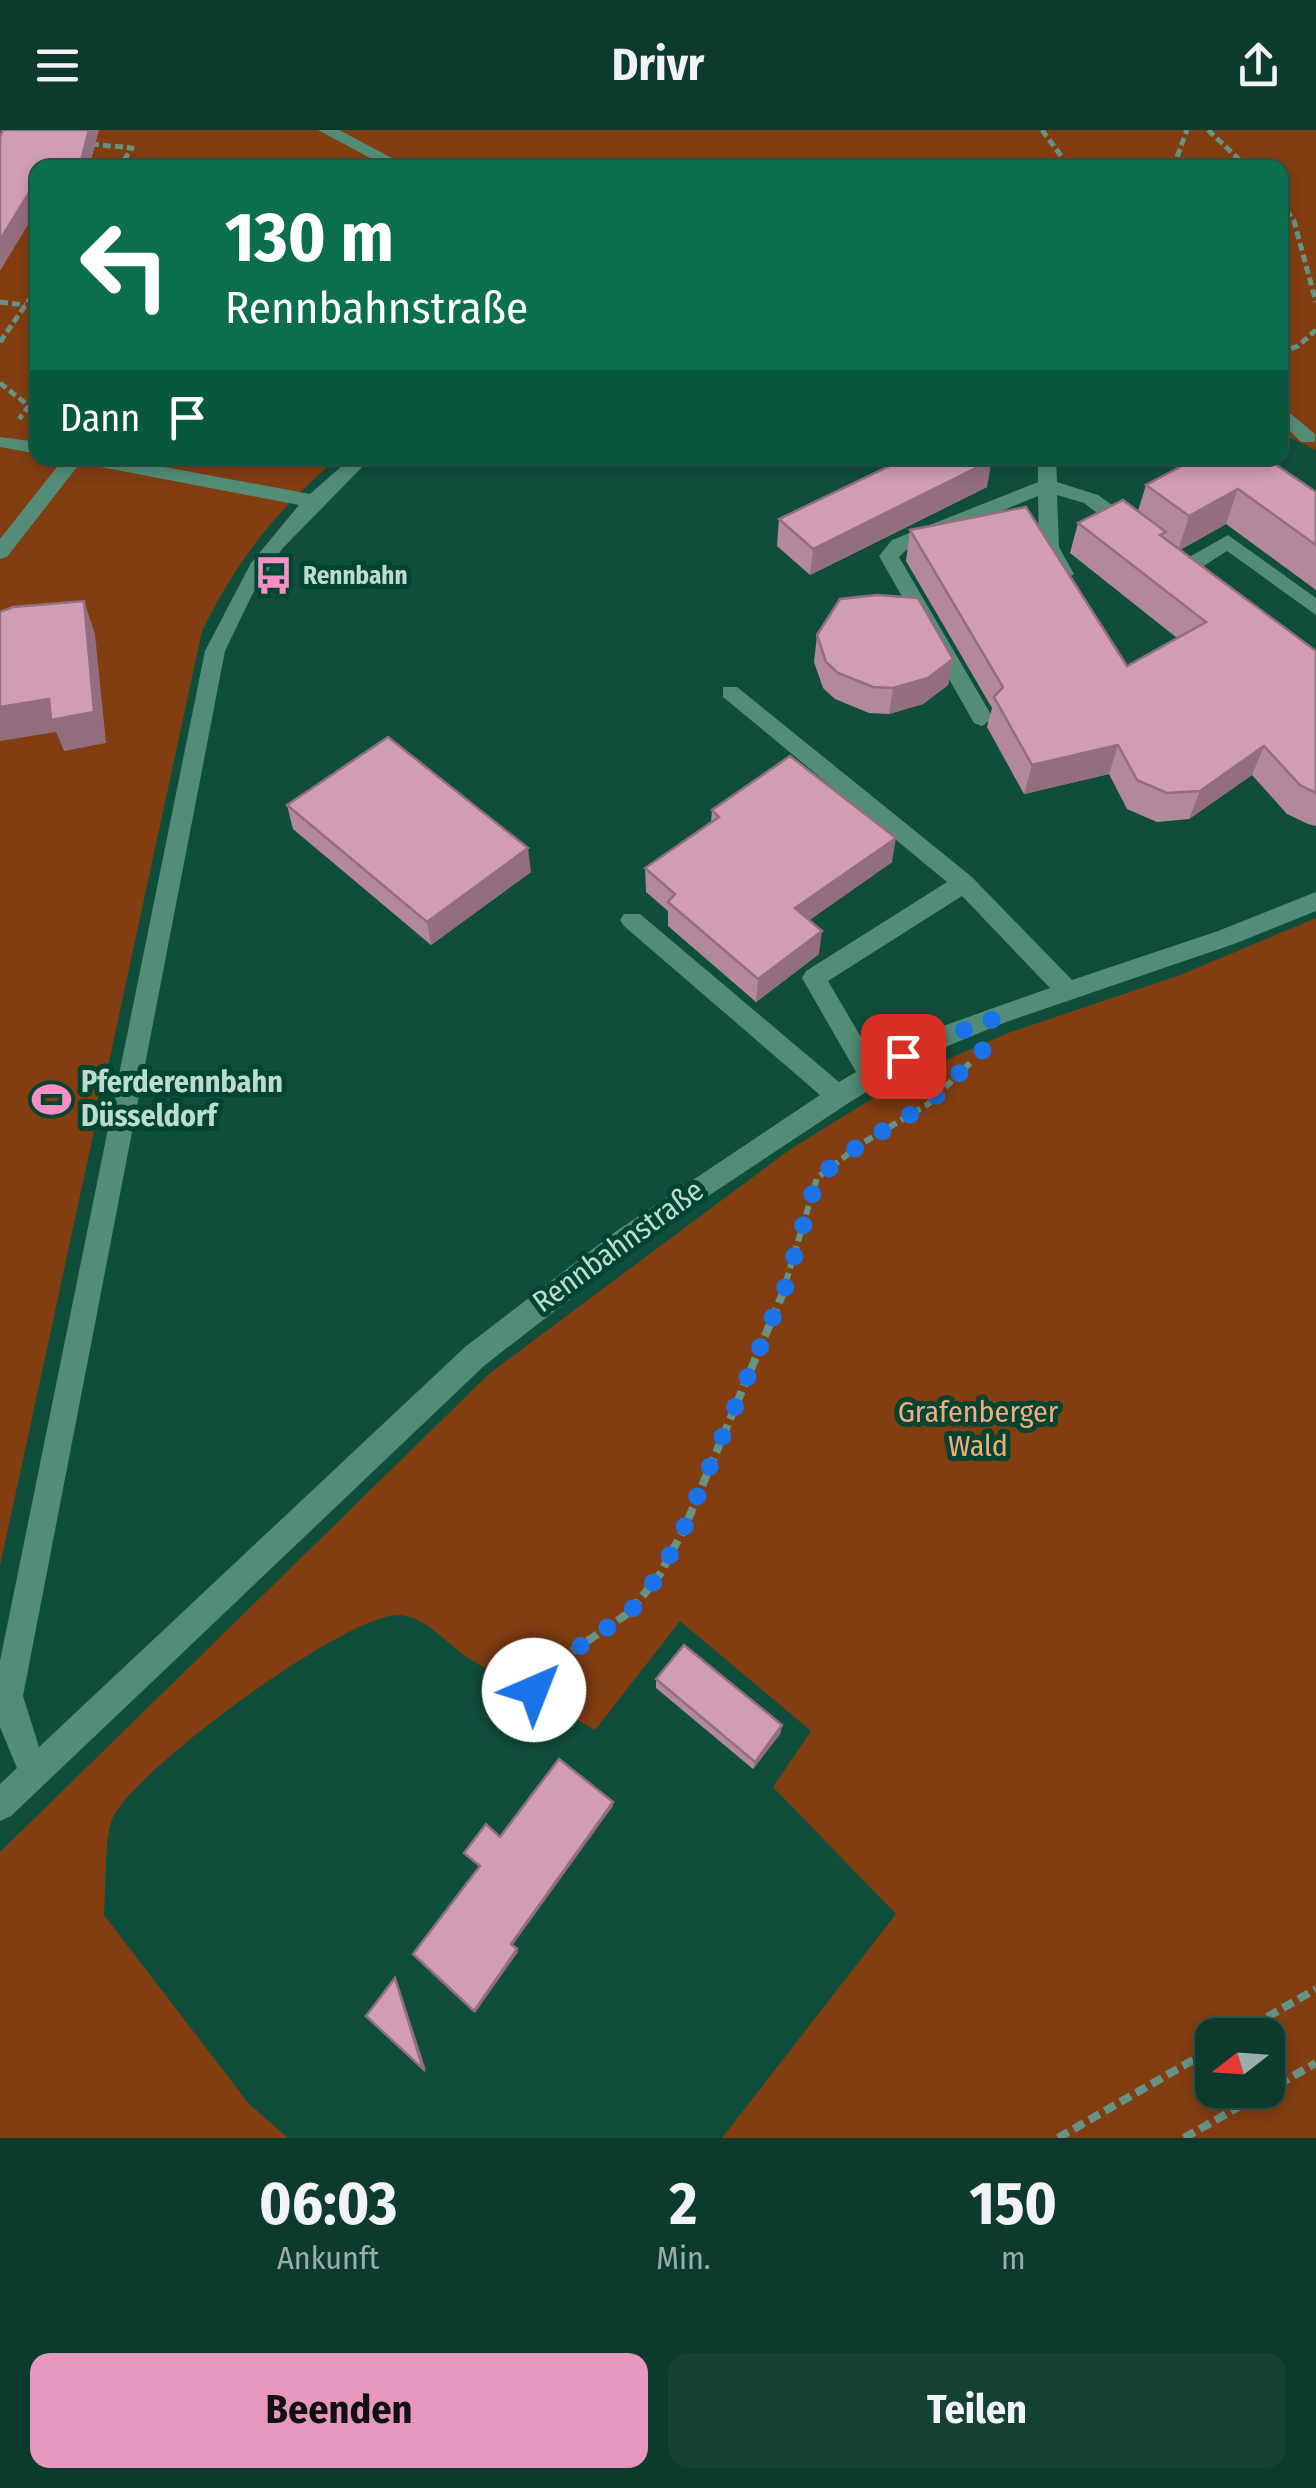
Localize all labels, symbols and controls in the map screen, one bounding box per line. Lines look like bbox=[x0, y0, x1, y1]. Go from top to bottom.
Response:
icon: menu bbox=[30, 38, 85, 93]
text: Drivr bbox=[612, 38, 704, 92]
icon: share bbox=[1231, 38, 1286, 93]
text: 130 m bbox=[225, 196, 394, 280]
icon: left bbox=[60, 200, 190, 330]
text: Rennbahnstraße bbox=[225, 281, 528, 335]
icon: arrive bbox=[160, 390, 215, 445]
text: Dann bbox=[60, 395, 140, 441]
bus stop icon: Rennbahn bbox=[252, 554, 294, 596]
place label: Rennbahn bbox=[303, 561, 408, 591]
pin bbox=[861, 1014, 946, 1099]
icon: arrive bbox=[876, 1029, 931, 1084]
place label: Pferderennbahn Düsseldorf bbox=[81, 1064, 283, 1134]
sports icon: Pferderennbahn Düsseldorf bbox=[30, 1078, 72, 1120]
street label: Rennbahnstraße bbox=[526, 1172, 710, 1320]
park label: Grafenberger Wald bbox=[898, 1394, 1059, 1464]
position arrow bbox=[482, 1638, 586, 1742]
north arrow bbox=[1195, 2018, 1285, 2108]
map controls bbox=[1195, 2018, 1285, 2108]
text: 06:03 bbox=[259, 2168, 397, 2240]
text: 2 bbox=[670, 2168, 697, 2240]
text: 150 bbox=[970, 2168, 1057, 2240]
text: Ankunft bbox=[277, 2239, 379, 2277]
text: Min. bbox=[656, 2239, 711, 2277]
text: m bbox=[1001, 2239, 1026, 2277]
button: Beenden bbox=[30, 2353, 648, 2468]
button: Teilen bbox=[668, 2353, 1286, 2468]

